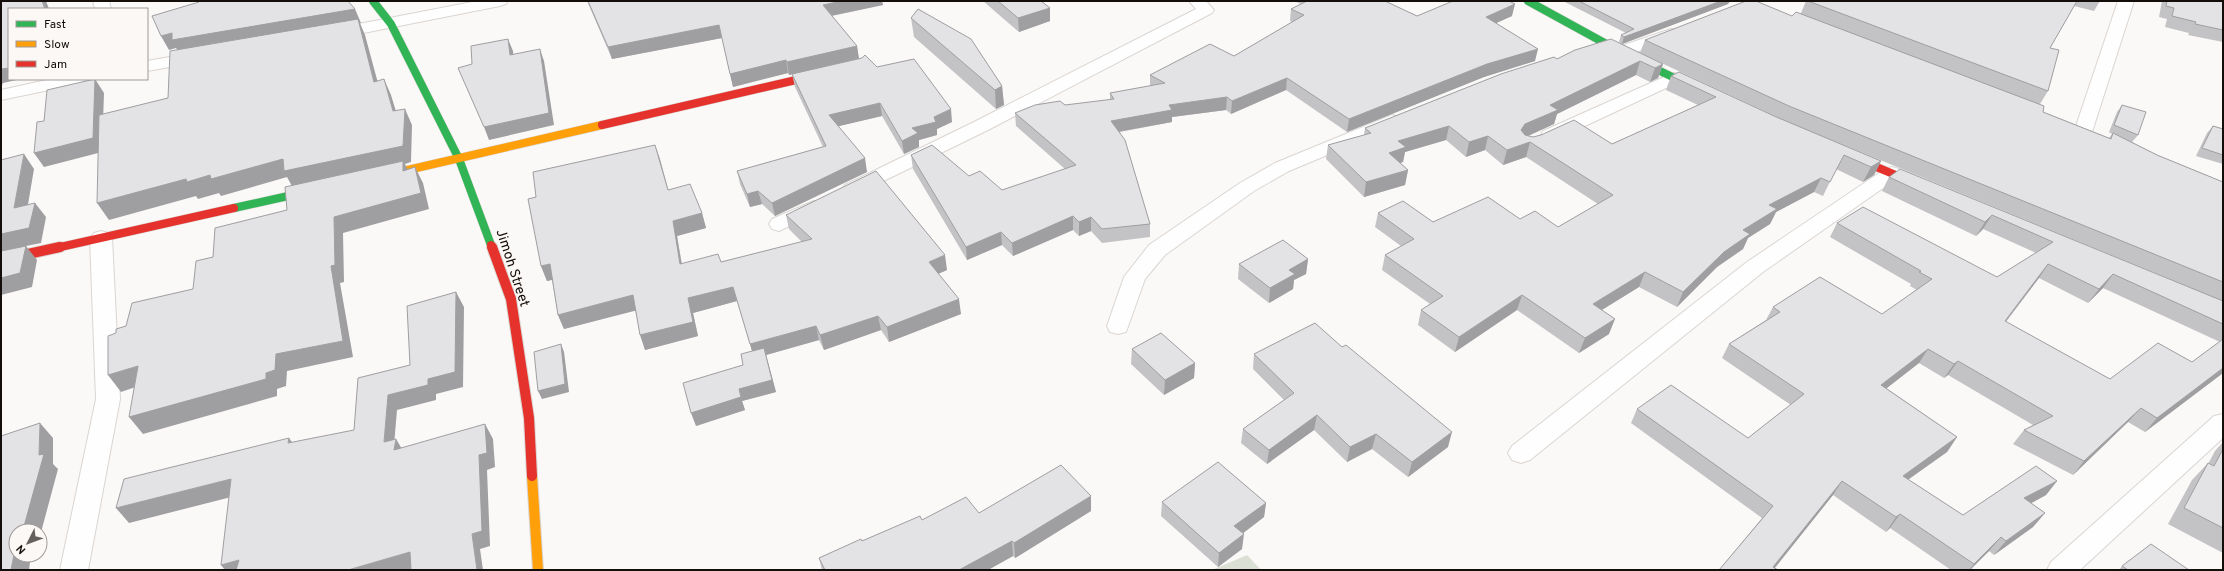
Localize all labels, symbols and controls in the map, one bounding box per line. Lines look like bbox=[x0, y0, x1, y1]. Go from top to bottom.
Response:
legend bbox=[8, 8, 148, 80]
text: Fast bbox=[44, 17, 66, 33]
text: Slow bbox=[44, 37, 70, 53]
text: Jam bbox=[44, 57, 67, 73]
street label: Jimoh Street bbox=[491, 227, 533, 309]
north arrow bbox=[8, 523, 48, 563]
text: N bbox=[13, 541, 29, 557]

